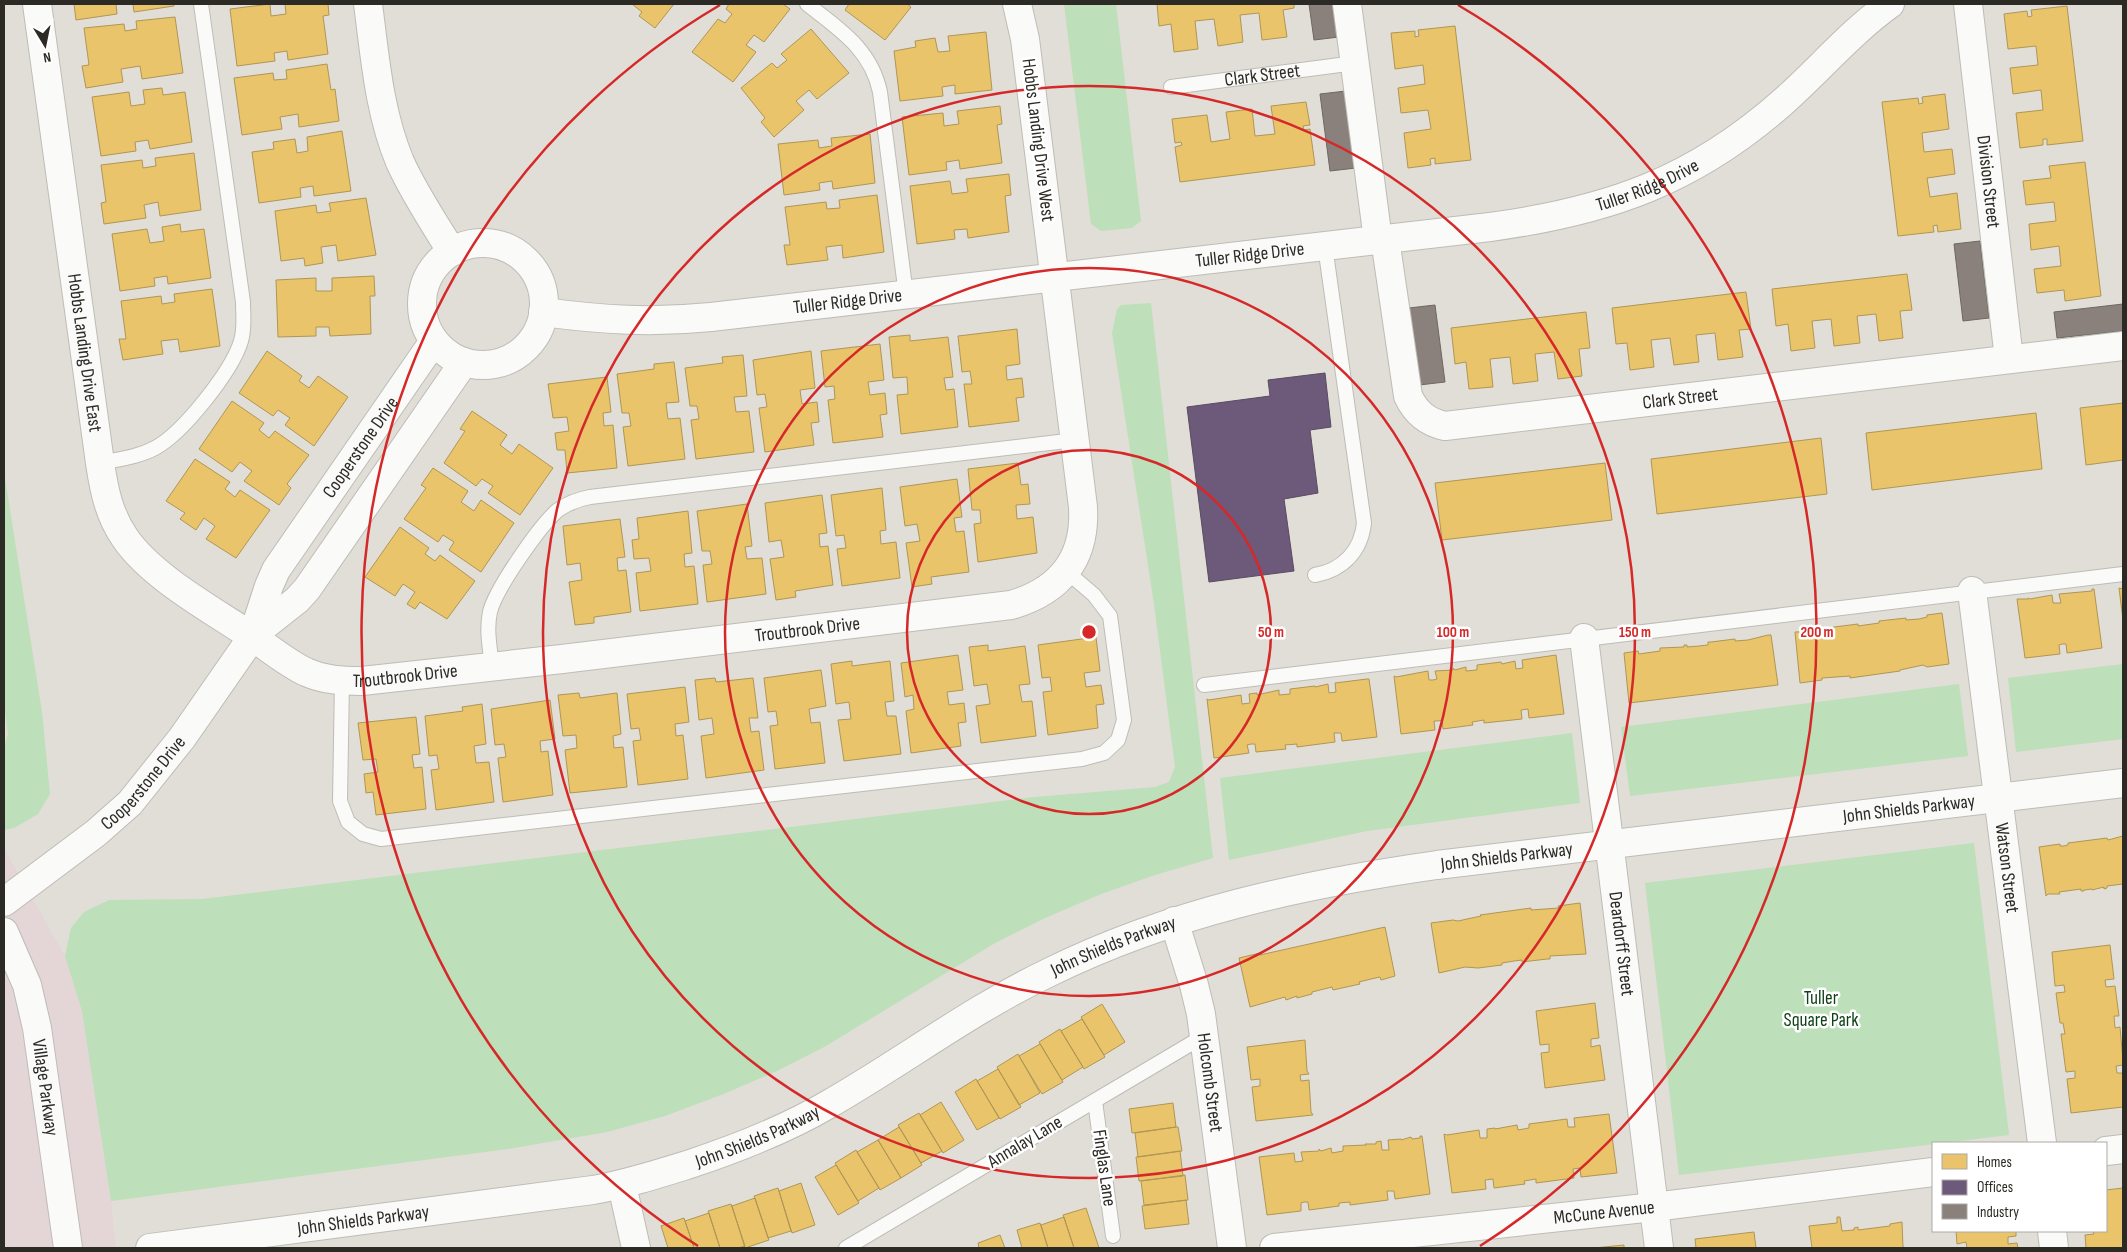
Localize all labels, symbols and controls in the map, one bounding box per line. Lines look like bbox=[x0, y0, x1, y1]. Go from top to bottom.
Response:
north arrow bbox=[20, 20, 70, 70]
text: N bbox=[42, 48, 52, 66]
street label: Hobbs Landing Drive West bbox=[1017, 57, 1059, 223]
street label: Clark Street bbox=[1223, 59, 1302, 91]
street label: Division Street bbox=[1972, 134, 2005, 230]
street label: Tuller Ridge Drive bbox=[1593, 154, 1703, 217]
street label: Tuller Ridge Drive bbox=[1194, 237, 1305, 272]
street label: Hobbs Landing Drive East bbox=[63, 272, 107, 434]
street label: Tuller Ridge Drive bbox=[792, 284, 903, 319]
street label: Clark Street bbox=[1641, 382, 1719, 414]
street label: Cooperstone Drive bbox=[318, 392, 404, 502]
street label: Troutbrook Drive bbox=[754, 612, 861, 647]
centre of rings bbox=[1080, 623, 1098, 641]
text: 50 m bbox=[1258, 623, 1284, 642]
text: 100 m bbox=[1437, 623, 1469, 642]
text: 150 m bbox=[1619, 623, 1651, 642]
text: 200 m bbox=[1800, 623, 1834, 642]
street label: Troutbrook Drive bbox=[352, 659, 459, 693]
street label: Cooperstone Drive bbox=[96, 731, 191, 835]
street label: John Shields Parkway bbox=[1841, 789, 1977, 828]
street label: Watson Street bbox=[1990, 821, 2024, 915]
street label: John Shields Parkway bbox=[1439, 837, 1575, 876]
street label: Deardorff Street bbox=[1604, 890, 1639, 997]
street label: John Shields Parkway bbox=[1046, 911, 1179, 982]
park label: Tuller Square Park bbox=[1784, 987, 1859, 1032]
street label: Holcomb Street bbox=[1192, 1032, 1228, 1134]
street label: Village Parkway bbox=[27, 1038, 64, 1138]
street label: John Shields Parkway bbox=[691, 1100, 824, 1173]
street label: Annalay Lane bbox=[983, 1111, 1067, 1174]
street label: Finglas Lane bbox=[1087, 1128, 1121, 1208]
legend bbox=[1932, 1142, 2107, 1232]
text: Homes bbox=[1977, 1153, 2012, 1172]
text: Offices bbox=[1977, 1178, 2013, 1197]
street label: McCune Avenue bbox=[1552, 1196, 1656, 1229]
street label: John Shields Parkway bbox=[295, 1200, 431, 1240]
text: Industry bbox=[1977, 1203, 2019, 1222]

